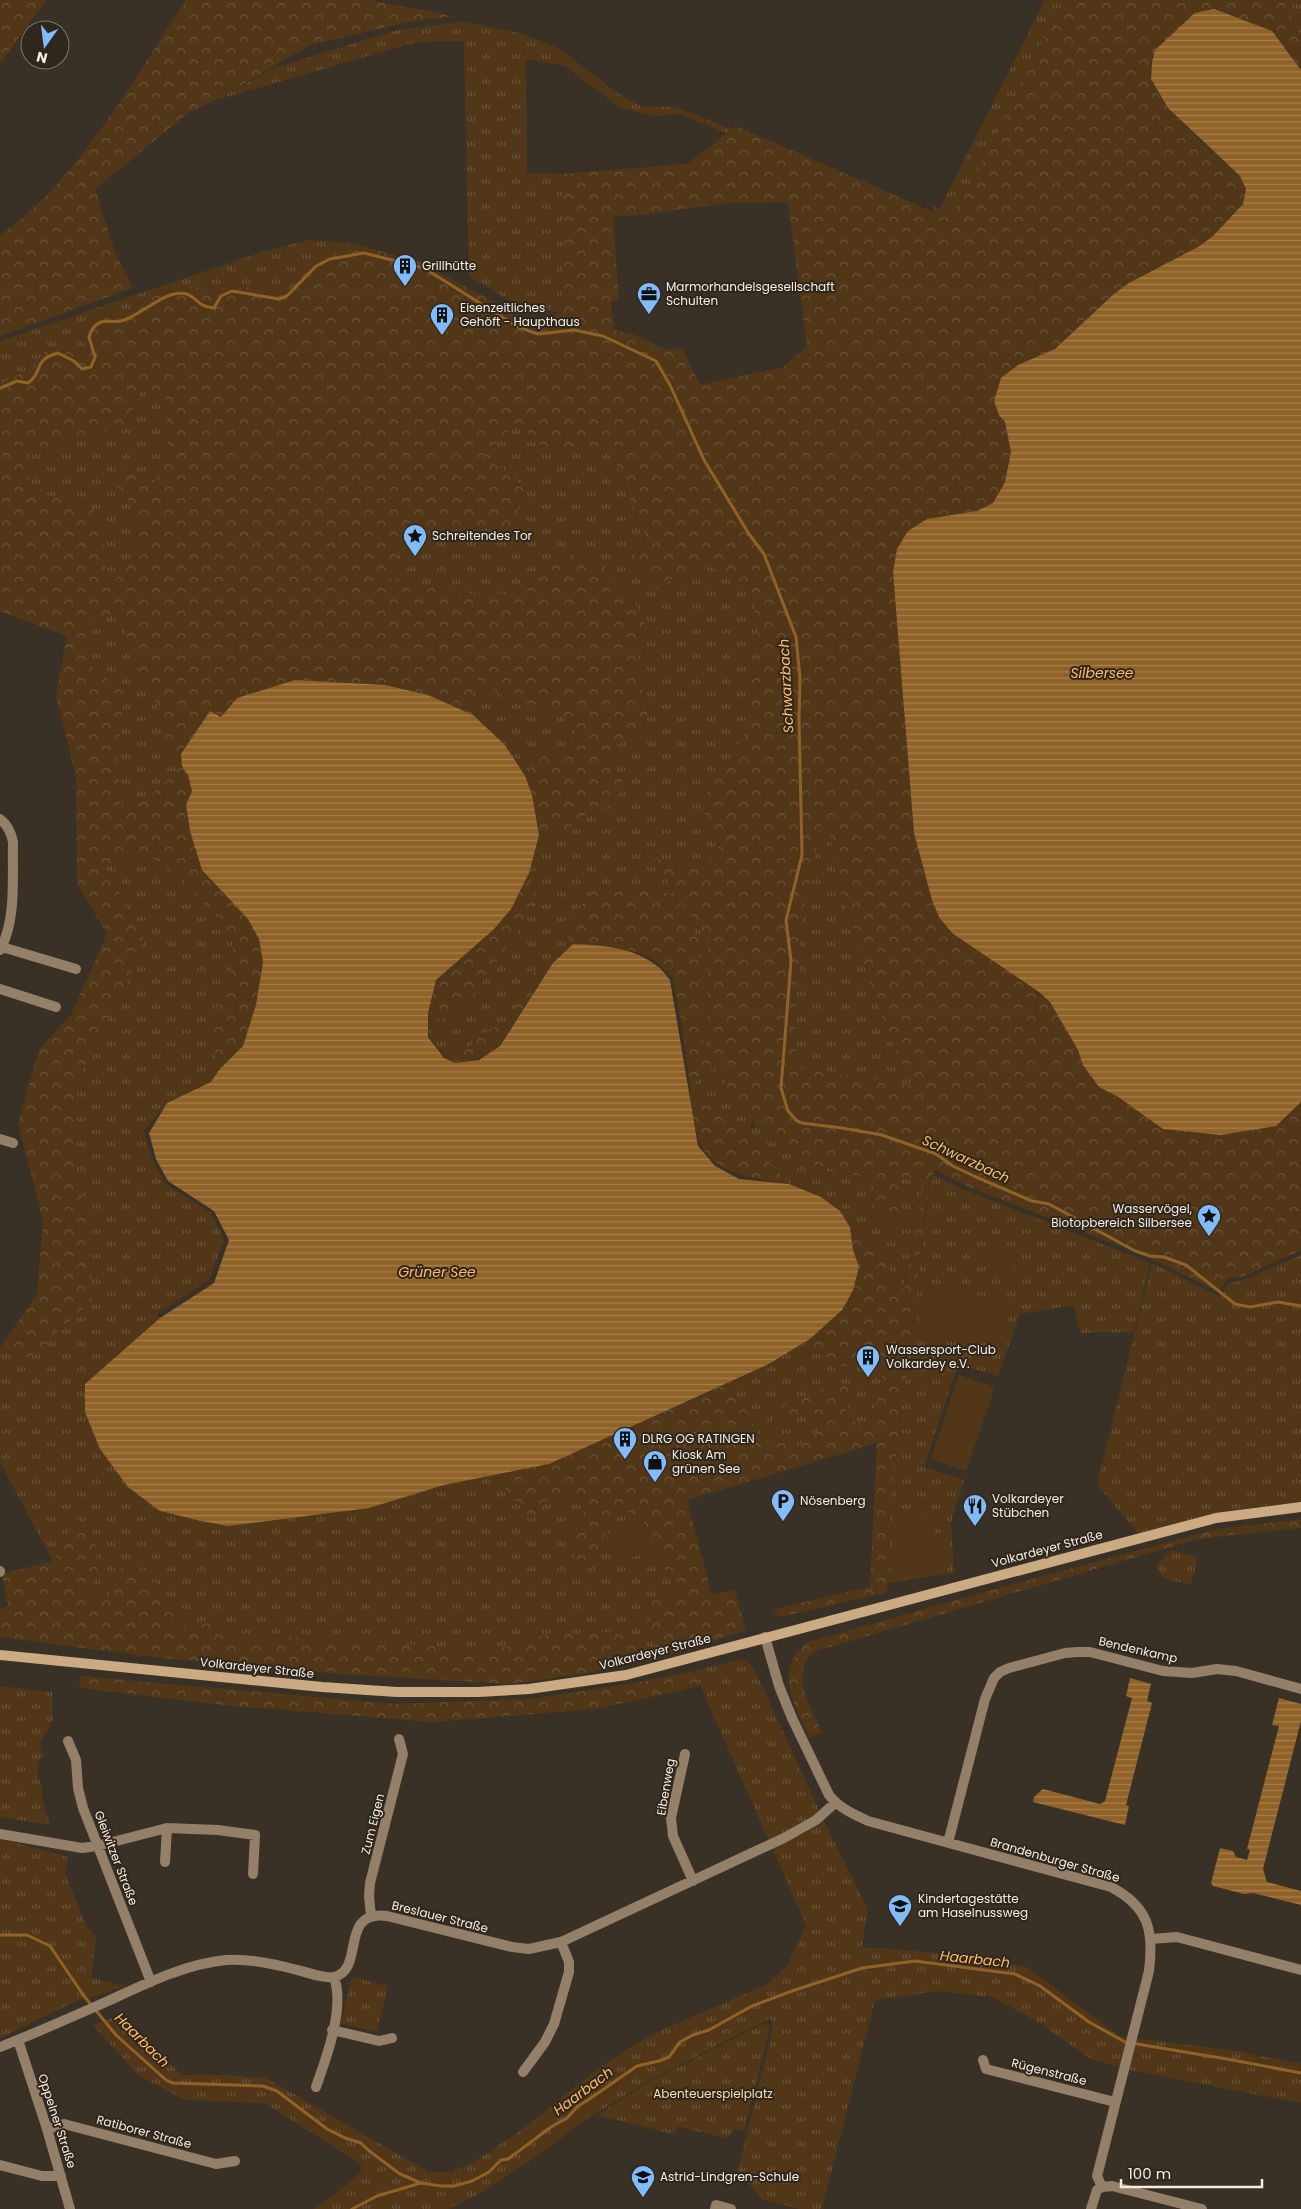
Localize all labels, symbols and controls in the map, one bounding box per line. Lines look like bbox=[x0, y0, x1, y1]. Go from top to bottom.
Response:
north arrow bbox=[20, 20, 70, 70]
text: N bbox=[34, 47, 49, 69]
building icon: Grillhütte bbox=[392, 253, 418, 287]
place label: Grillhütte bbox=[422, 257, 476, 274]
place label: Marmorhandelsgesellschaft Schulten bbox=[666, 278, 835, 309]
office icon: Marmorhandelsgesellschaft Schulten bbox=[636, 281, 662, 315]
place label: Eisenzeitliches Gehöft - Haupthaus bbox=[460, 299, 580, 330]
building icon: Eisenzeitliches Gehöft - Haupthaus bbox=[429, 302, 455, 336]
place icon: Schreitendes Tor bbox=[402, 523, 428, 557]
place label: Schreitendes Tor bbox=[432, 527, 533, 544]
water label: Schwarzbach bbox=[774, 638, 798, 734]
water label: Silbersee bbox=[1070, 663, 1134, 683]
water label: Schwarzbach bbox=[919, 1130, 1013, 1188]
place label: Wasservögel, Biotopbereich Silbersee bbox=[1051, 1200, 1193, 1231]
place icon: Wasservögel, Biotopbereich Silbersee bbox=[1196, 1203, 1222, 1237]
water label: Grüner See bbox=[398, 1262, 476, 1282]
place label: Wassersport-Club Volkardey e.V. bbox=[886, 1341, 996, 1372]
building icon: Wassersport-Club Volkardey e.V. bbox=[855, 1344, 881, 1378]
building icon: DLRG OG RATINGEN bbox=[612, 1426, 638, 1460]
place label: DLRG OG RATINGEN bbox=[642, 1430, 755, 1447]
place label: Kiosk Am grünen See bbox=[672, 1446, 740, 1477]
shop icon: Kiosk Am grünen See bbox=[642, 1449, 668, 1483]
parking icon: Nösenberg bbox=[770, 1488, 796, 1522]
place label: Volkardeyer Stübchen bbox=[992, 1490, 1064, 1521]
place label: Nösenberg bbox=[800, 1492, 866, 1509]
restaurant icon: Volkardeyer Stübchen bbox=[962, 1493, 988, 1527]
street label: Volkardeyer Straße bbox=[989, 1525, 1104, 1572]
street label: Volkardeyer Straße bbox=[597, 1629, 713, 1674]
street label: Bendenkamp bbox=[1097, 1632, 1179, 1667]
street label: Volkardeyer Straße bbox=[199, 1653, 315, 1682]
street label: Eibenweg bbox=[652, 1757, 679, 1817]
street label: Zum Eigen bbox=[357, 1792, 388, 1856]
street label: Gleiwitzer Straße bbox=[91, 1808, 142, 1908]
street label: Brandenburger Straße bbox=[988, 1833, 1122, 1886]
place label: Kindertagestätte am Haselnussweg bbox=[918, 1890, 1028, 1921]
school or university icon: Kindertagestätte am Haselnussweg bbox=[887, 1893, 913, 1927]
street label: Breslauer Straße bbox=[390, 1896, 490, 1937]
water label: Haarbach bbox=[939, 1945, 1011, 1973]
water label: Haarbach bbox=[110, 2008, 174, 2072]
street label: Rügenstraße bbox=[1010, 2054, 1089, 2089]
water label: Haarbach bbox=[549, 2062, 617, 2120]
street label: Oppelner Straße bbox=[34, 2071, 81, 2170]
park label: Abenteuerspielplatz bbox=[653, 2085, 773, 2102]
street label: Ratiborer Straße bbox=[95, 2111, 194, 2152]
scale bar bbox=[1121, 2156, 1262, 2188]
text: 100 m bbox=[1128, 2163, 1171, 2184]
school or university icon: Astrid-Lindgren-Schule bbox=[630, 2164, 656, 2198]
place label: Astrid-Lindgren-Schule bbox=[660, 2168, 799, 2185]

